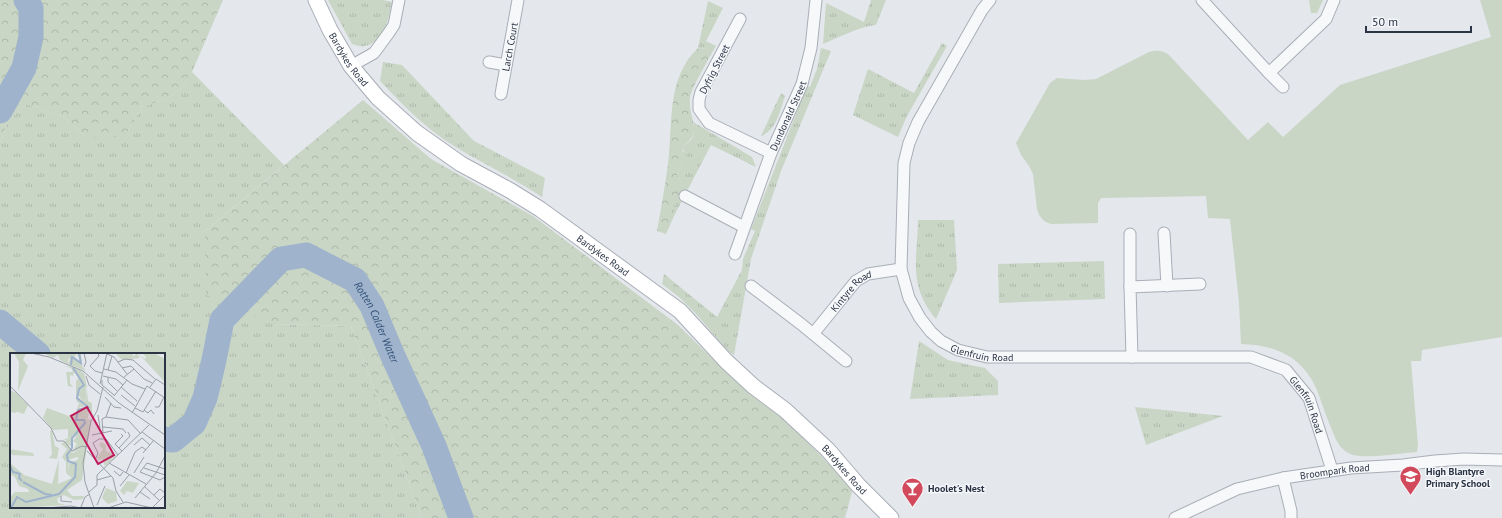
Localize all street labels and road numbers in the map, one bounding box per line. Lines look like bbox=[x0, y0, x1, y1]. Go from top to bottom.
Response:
street label: Larch Court bbox=[499, 21, 521, 72]
street label: Bardykes Road bbox=[326, 30, 371, 89]
street label: Dyfrig Street bbox=[696, 42, 733, 96]
street label: Dundonald Street bbox=[767, 79, 810, 153]
street label: Bardykes Road bbox=[574, 232, 632, 279]
street label: Kintyre Road bbox=[828, 268, 872, 315]
street label: Glenfruin Road bbox=[948, 341, 1013, 364]
street label: Glenfruin Road bbox=[1286, 373, 1326, 435]
street label: Bardykes Road bbox=[819, 442, 870, 497]
street label: Broompark Road bbox=[1299, 461, 1370, 482]

